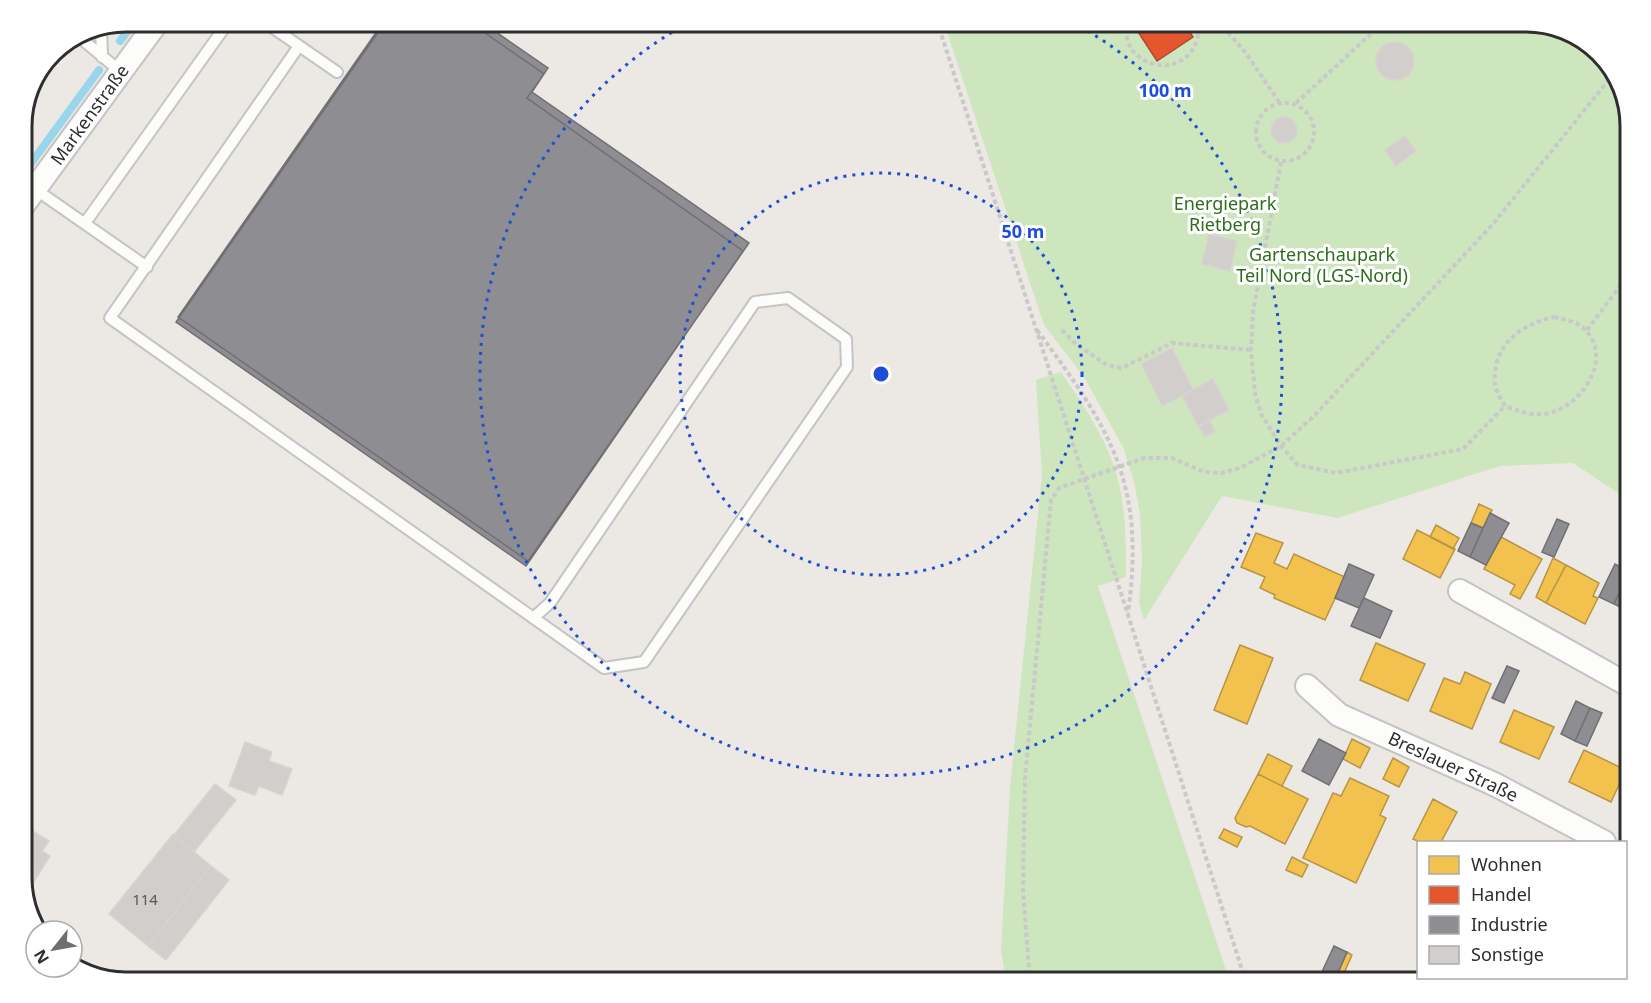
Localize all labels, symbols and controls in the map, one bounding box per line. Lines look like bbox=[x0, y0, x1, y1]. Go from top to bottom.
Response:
street label: Markenstraße bbox=[45, 59, 134, 169]
text: 100 m bbox=[1138, 78, 1192, 102]
park label: Energiepark Rietberg bbox=[1174, 191, 1277, 236]
text: 50 m bbox=[1002, 219, 1044, 243]
park label: Gartenschaupark Teil Nord (LGS-Nord) bbox=[1236, 242, 1408, 287]
centre of rings bbox=[871, 364, 891, 384]
street label: Breslauer Straße bbox=[1385, 725, 1522, 807]
legend bbox=[1417, 841, 1627, 979]
text: Wohnen bbox=[1471, 852, 1542, 876]
text: Handel bbox=[1471, 882, 1531, 906]
house number: 114 bbox=[132, 889, 158, 909]
text: Industrie bbox=[1471, 912, 1548, 936]
north arrow bbox=[24, 919, 84, 979]
text: Sonstige bbox=[1471, 942, 1544, 966]
text: N bbox=[28, 945, 54, 968]

